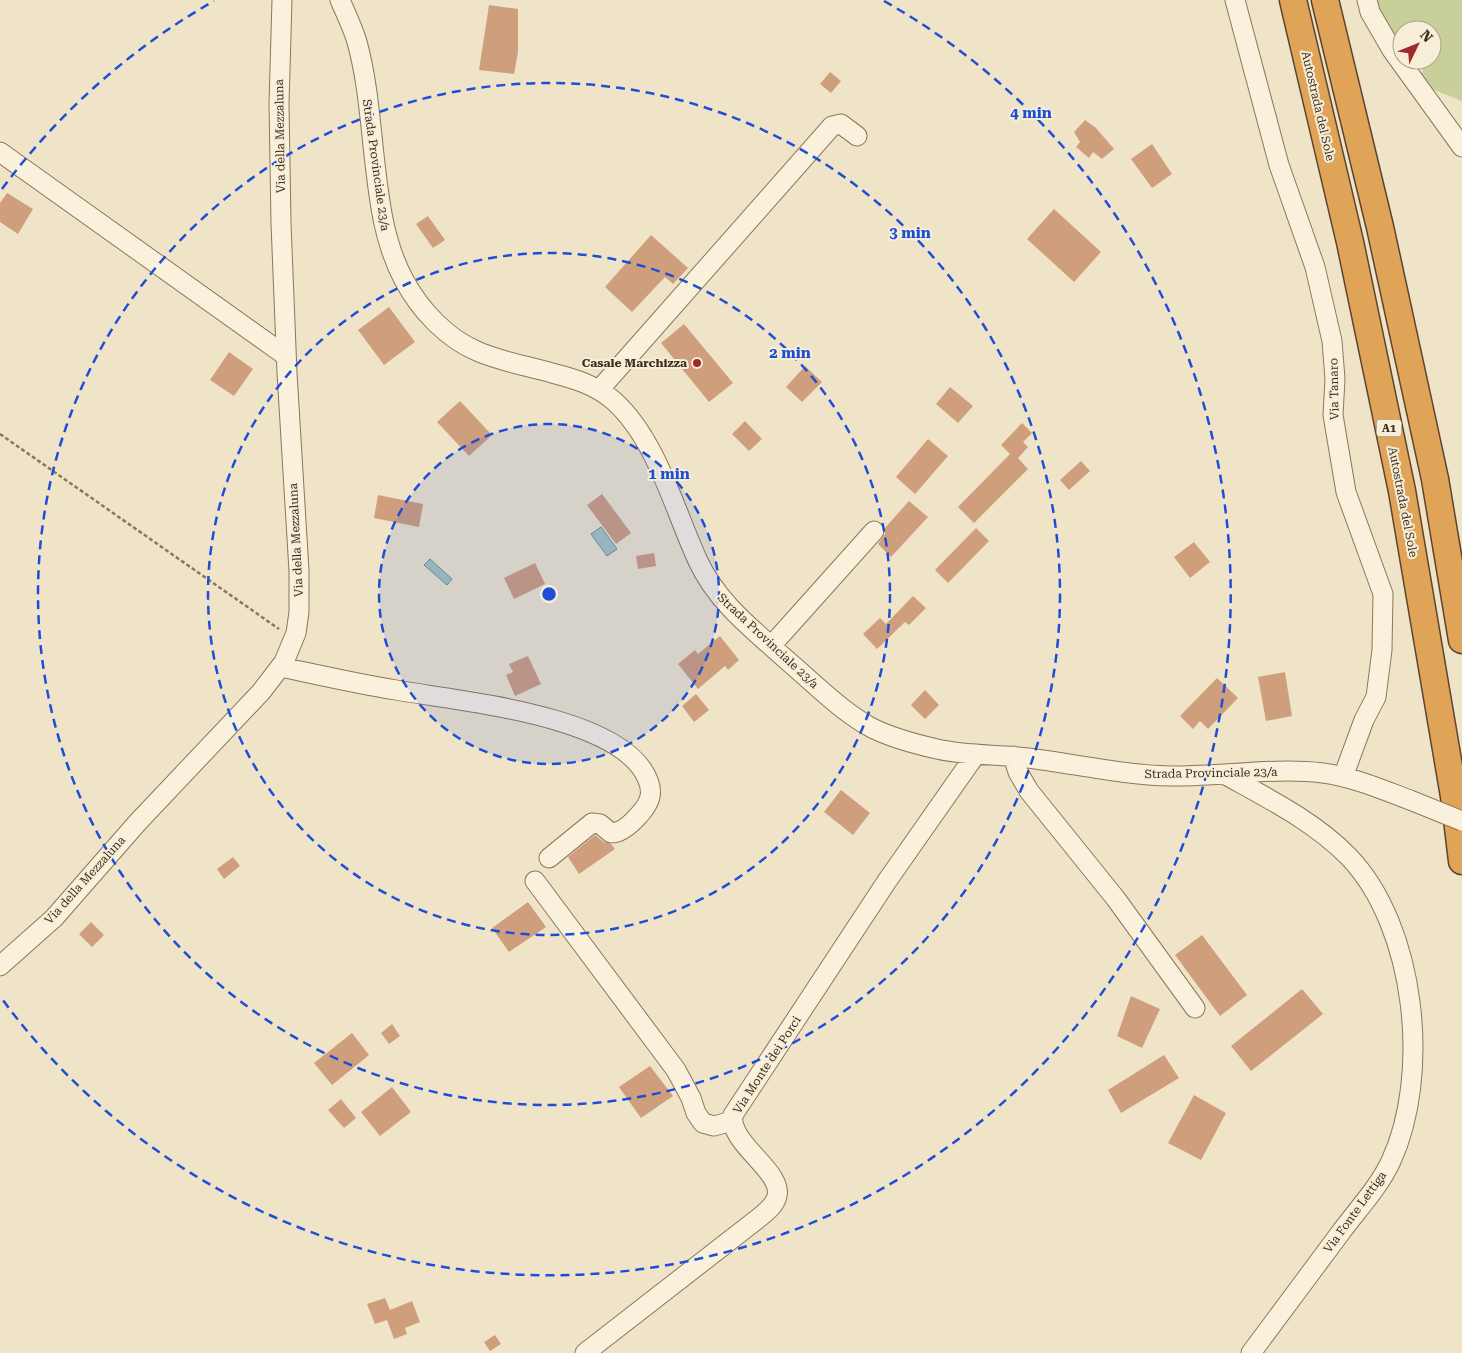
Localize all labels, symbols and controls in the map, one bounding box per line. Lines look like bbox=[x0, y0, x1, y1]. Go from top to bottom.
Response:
north arrow bbox=[1392, 20, 1442, 70]
text: N bbox=[1417, 27, 1436, 46]
street label: Autostrada del Sole bbox=[1299, 50, 1338, 163]
street label: Via della Mezzaluna bbox=[272, 78, 288, 193]
street label: Strada Provinciale 23/a bbox=[360, 98, 392, 232]
text: 4 min bbox=[1010, 104, 1052, 122]
text: 3 min bbox=[889, 224, 931, 242]
text: 2 min bbox=[769, 344, 811, 362]
place label: Casale Marchizza bbox=[582, 356, 687, 370]
marker: Casale Marchizza bbox=[691, 357, 703, 369]
street label: Via Tanaro bbox=[1326, 358, 1342, 420]
road number: A1 bbox=[1376, 419, 1402, 436]
street label: Autostrada del Sole bbox=[1385, 446, 1421, 559]
text: 1 min bbox=[648, 465, 690, 483]
street label: Via della Mezzaluna bbox=[286, 482, 306, 597]
centre of rings bbox=[540, 585, 558, 603]
street label: Strada Provinciale 23/a bbox=[715, 591, 822, 692]
street label: Strada Provinciale 23/a bbox=[1144, 765, 1278, 781]
street label: Via della Mezzaluna bbox=[42, 833, 129, 927]
street label: Via Monte dei Porci bbox=[730, 1013, 804, 1116]
street label: Via Fonte Lettiga bbox=[1321, 1168, 1390, 1256]

